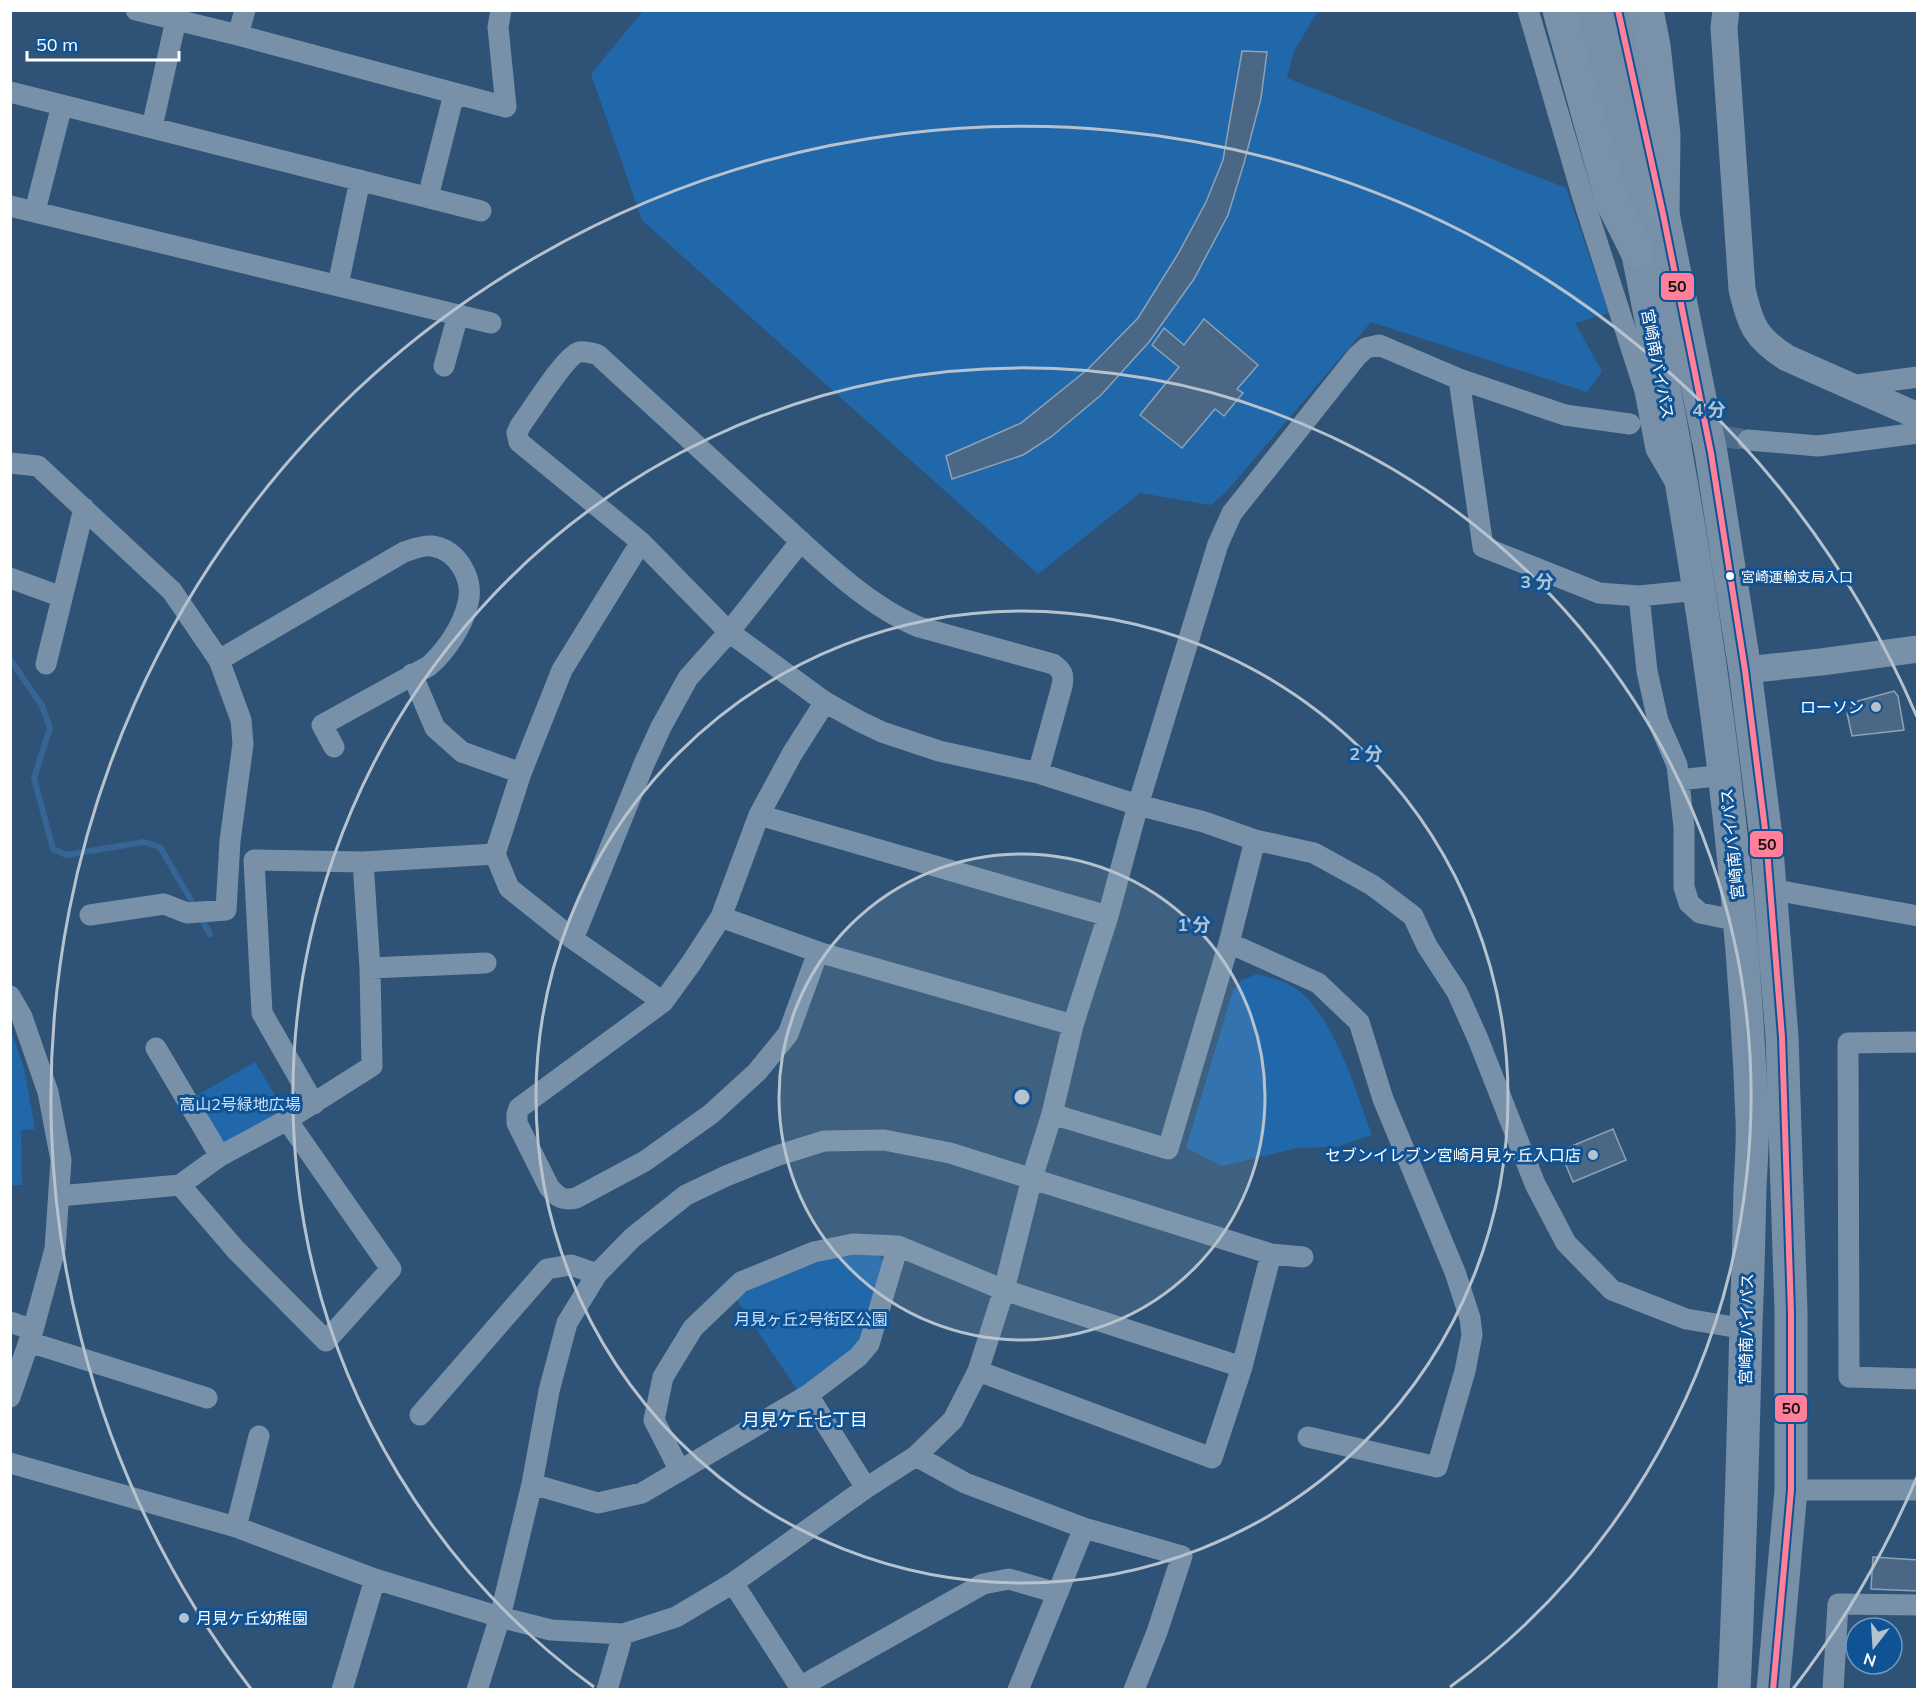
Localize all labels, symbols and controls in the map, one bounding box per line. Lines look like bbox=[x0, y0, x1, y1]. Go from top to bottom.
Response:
scale bar bbox=[27, 24, 178, 62]
text: 50 m bbox=[36, 33, 78, 56]
line badge: 50 bbox=[1660, 272, 1695, 301]
text: 50 bbox=[1667, 276, 1687, 296]
street label: 宮崎南バイパス bbox=[1638, 307, 1678, 421]
text: 4 分 bbox=[1692, 398, 1726, 421]
place label: 宮崎運輸支局入口 bbox=[1741, 568, 1853, 586]
text: 3 分 bbox=[1520, 570, 1554, 593]
marker: 宮崎運輸支局入口 bbox=[1724, 570, 1736, 582]
place label: ローソン bbox=[1800, 697, 1864, 717]
marker: ローソン bbox=[1869, 700, 1883, 714]
text: 2 分 bbox=[1349, 742, 1383, 765]
street label: 宮崎南バイパス bbox=[1716, 787, 1748, 901]
line badge: 50 bbox=[1749, 830, 1784, 858]
text: 50 bbox=[1757, 834, 1777, 854]
text: 1 分 bbox=[1177, 913, 1211, 936]
centre of rings bbox=[1012, 1087, 1032, 1107]
park label: 高山2号緑地広場 bbox=[179, 1094, 301, 1114]
place label: セブンイレブン宮崎月見ヶ丘入口店 bbox=[1325, 1145, 1581, 1165]
marker: セブンイレブン宮崎月見ヶ丘入口店 bbox=[1586, 1148, 1600, 1162]
street label: 宮崎南バイパス bbox=[1735, 1273, 1757, 1385]
park label: 月見ヶ丘2号街区公園 bbox=[734, 1309, 888, 1329]
line badge: 50 bbox=[1774, 1394, 1808, 1423]
text: 50 bbox=[1781, 1398, 1801, 1418]
district label: 月見ケ丘七丁目 bbox=[742, 1408, 868, 1431]
place label: 月見ケ丘幼稚園 bbox=[196, 1608, 308, 1628]
marker: 月見ケ丘幼稚園 bbox=[177, 1611, 191, 1625]
north arrow bbox=[1844, 1616, 1904, 1676]
text: N bbox=[1861, 1649, 1878, 1672]

